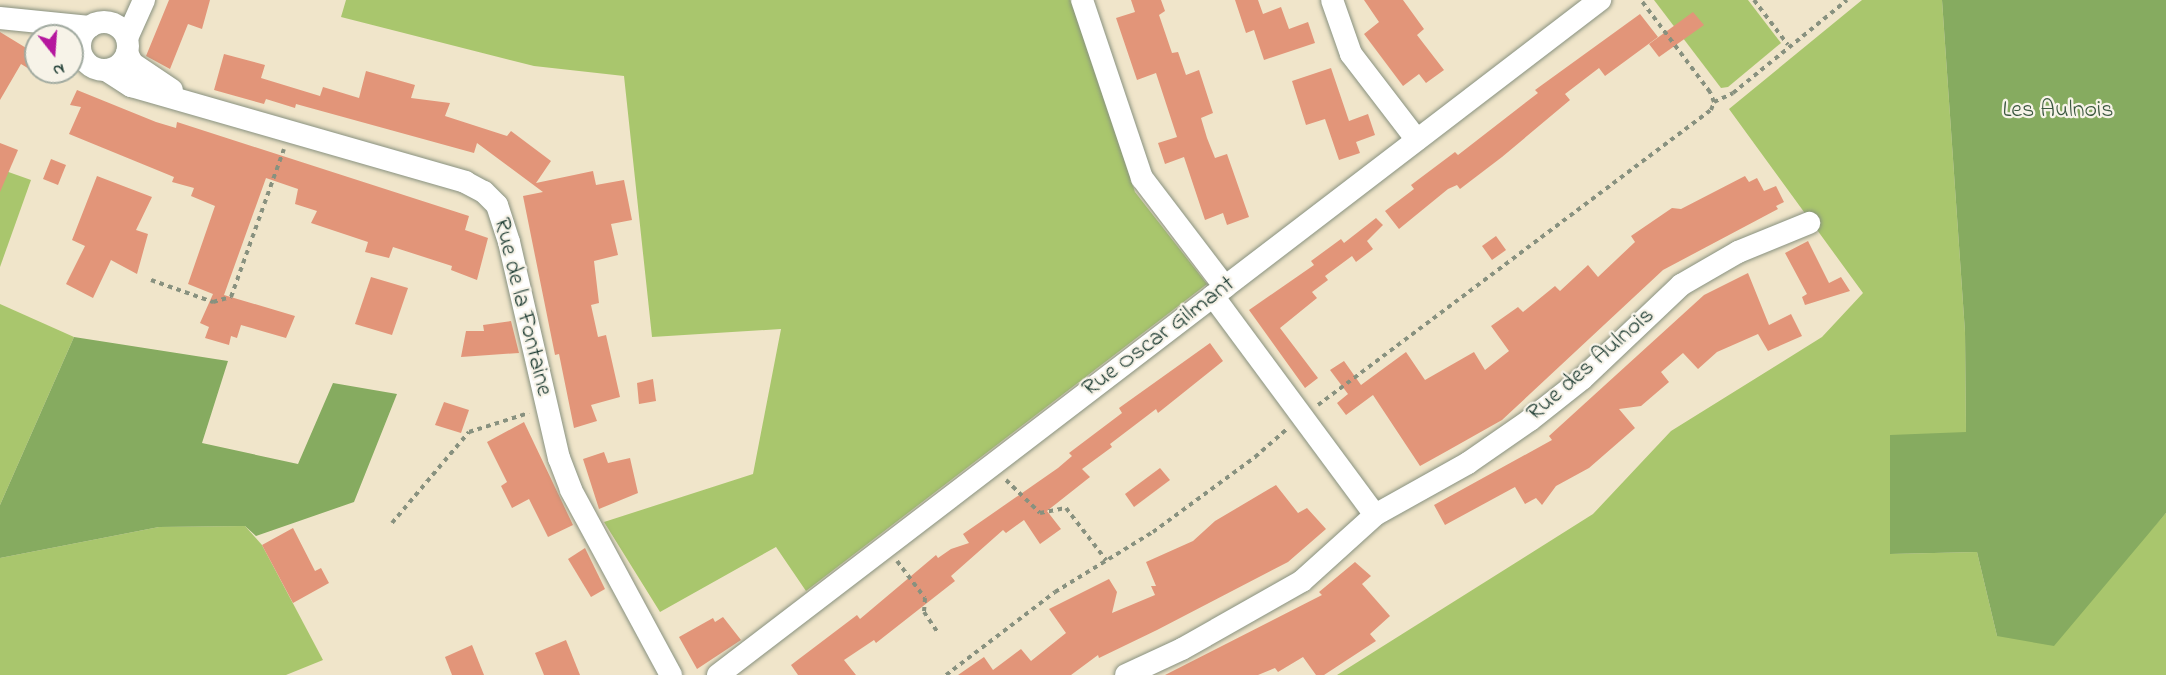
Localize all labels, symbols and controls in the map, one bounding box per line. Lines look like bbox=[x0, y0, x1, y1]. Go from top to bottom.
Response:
north arrow bbox=[24, 24, 84, 84]
text: N bbox=[50, 56, 67, 82]
park label: Les Aulnois bbox=[2002, 97, 2114, 125]
street label: Rue de la Fontaine bbox=[486, 215, 558, 399]
street label: Rue Oscar Gilmant bbox=[1077, 270, 1241, 404]
street label: Rue des Aulnois bbox=[1521, 302, 1661, 428]

